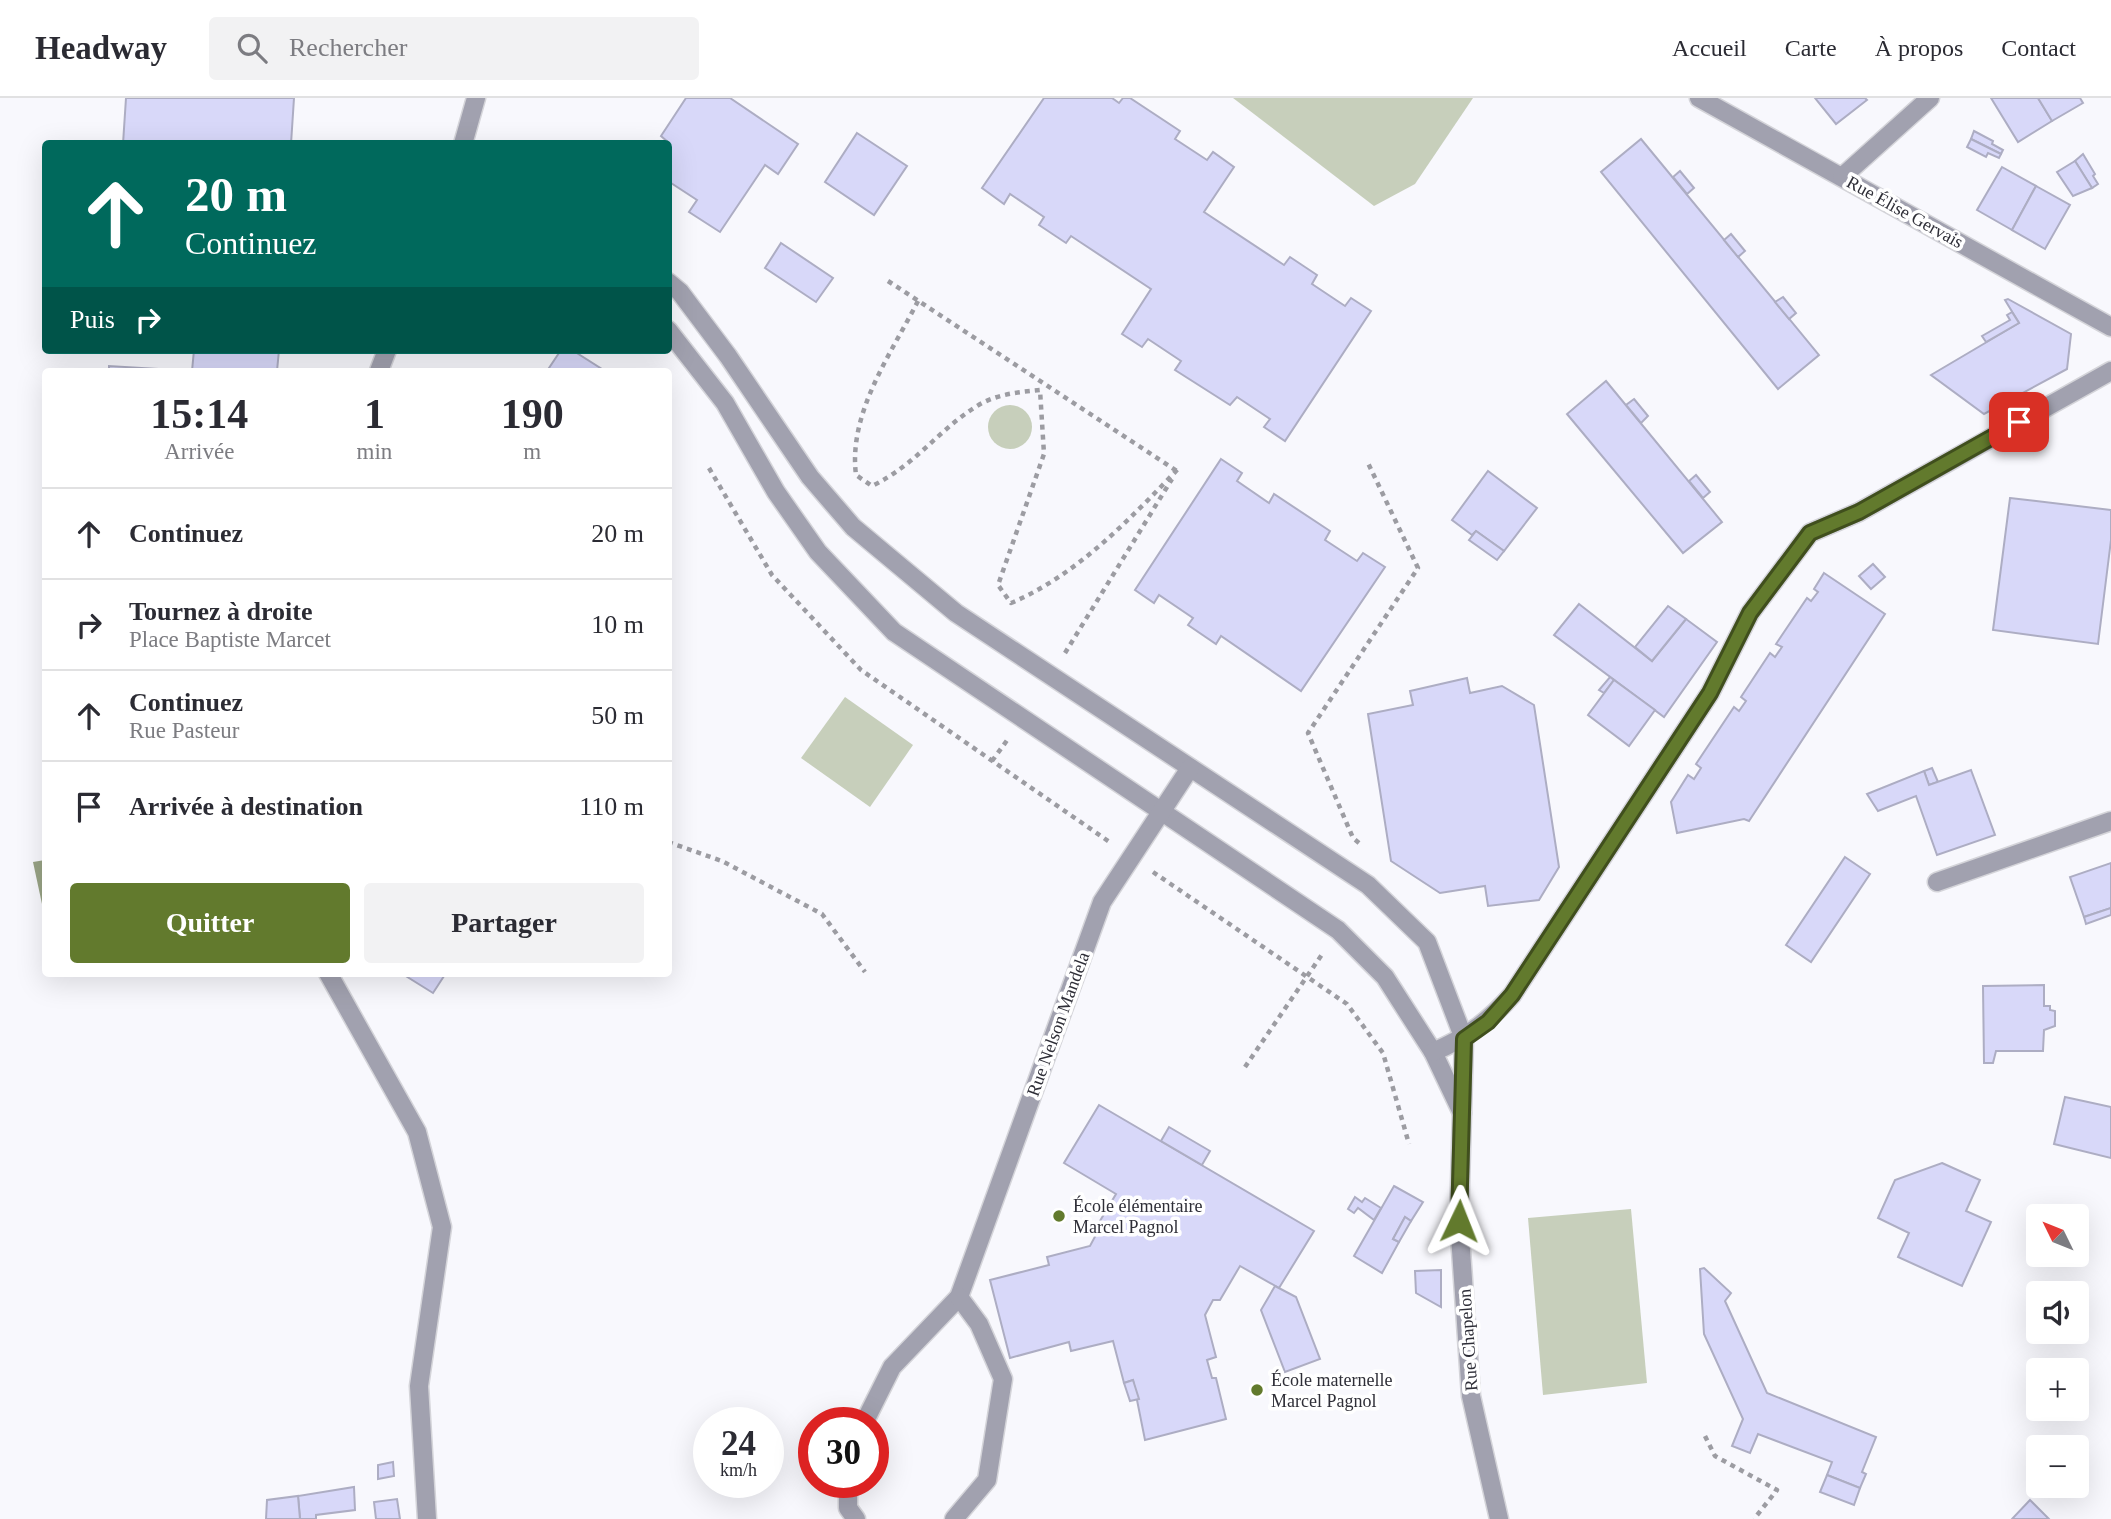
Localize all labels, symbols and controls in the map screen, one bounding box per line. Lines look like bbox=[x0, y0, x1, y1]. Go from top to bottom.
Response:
search box bbox=[209, 17, 699, 80]
icon: search bbox=[233, 29, 271, 67]
text: Headway bbox=[35, 30, 167, 66]
text: Rechercher bbox=[289, 33, 407, 62]
text: Accueil bbox=[1672, 35, 1747, 61]
text: Carte bbox=[1785, 35, 1837, 61]
text: À propos bbox=[1875, 35, 1963, 61]
text: Contact bbox=[2001, 35, 2076, 61]
text: 20 m bbox=[185, 167, 287, 222]
icon: ahead bbox=[70, 168, 161, 259]
street label: Rue Élise Gervais bbox=[1843, 171, 1967, 252]
text: Continuez bbox=[185, 225, 317, 261]
icon: right bbox=[129, 301, 167, 339]
text: Puis bbox=[70, 305, 115, 334]
text: 15:14 bbox=[150, 391, 248, 437]
text: 1 bbox=[364, 391, 385, 437]
text: 190 bbox=[501, 391, 564, 437]
pin bbox=[1989, 392, 2049, 452]
icon: arrive bbox=[2000, 403, 2038, 441]
text: Arrivée bbox=[164, 439, 234, 464]
text: min bbox=[357, 439, 392, 464]
text: m bbox=[523, 439, 541, 464]
icon: ahead bbox=[70, 515, 108, 553]
text: Continuez bbox=[129, 519, 243, 548]
text: 20 m bbox=[591, 519, 644, 548]
text: Tournez à droite bbox=[129, 597, 312, 626]
icon: right bbox=[70, 606, 108, 644]
text: 10 m bbox=[591, 610, 644, 639]
text: Place Baptiste Marcet bbox=[129, 627, 331, 652]
text: Continuez bbox=[129, 688, 243, 717]
icon: ahead bbox=[70, 697, 108, 735]
text: 50 m bbox=[591, 701, 644, 730]
text: Rue Pasteur bbox=[129, 718, 240, 743]
icon: arrive bbox=[70, 788, 108, 826]
text: Arrivée à destination bbox=[129, 792, 363, 821]
text: 110 m bbox=[579, 792, 644, 821]
button: Quitter bbox=[70, 883, 350, 963]
button: Partager bbox=[364, 883, 644, 963]
street label: Rue Nelson Mandela bbox=[1023, 949, 1093, 1099]
position arrow bbox=[1422, 1184, 1496, 1258]
place label: École élémentaire Marcel Pagnol bbox=[1073, 1195, 1202, 1237]
north arrow bbox=[2026, 1204, 2090, 1267]
map controls bbox=[2026, 1204, 2089, 1498]
marker: École élémentaire Marcel Pagnol bbox=[1051, 1208, 1067, 1224]
button: sound bbox=[2026, 1281, 2089, 1344]
street label: Rue Chapelon bbox=[1454, 1288, 1482, 1392]
button: + bbox=[2026, 1358, 2089, 1421]
place label: École maternelle Marcel Pagnol bbox=[1271, 1369, 1392, 1411]
marker: École maternelle Marcel Pagnol bbox=[1249, 1382, 1265, 1398]
speed limit sign: 30 bbox=[798, 1407, 889, 1498]
text: 24 bbox=[721, 1424, 756, 1463]
button: − bbox=[2026, 1435, 2089, 1498]
text: km/h bbox=[720, 1460, 757, 1480]

